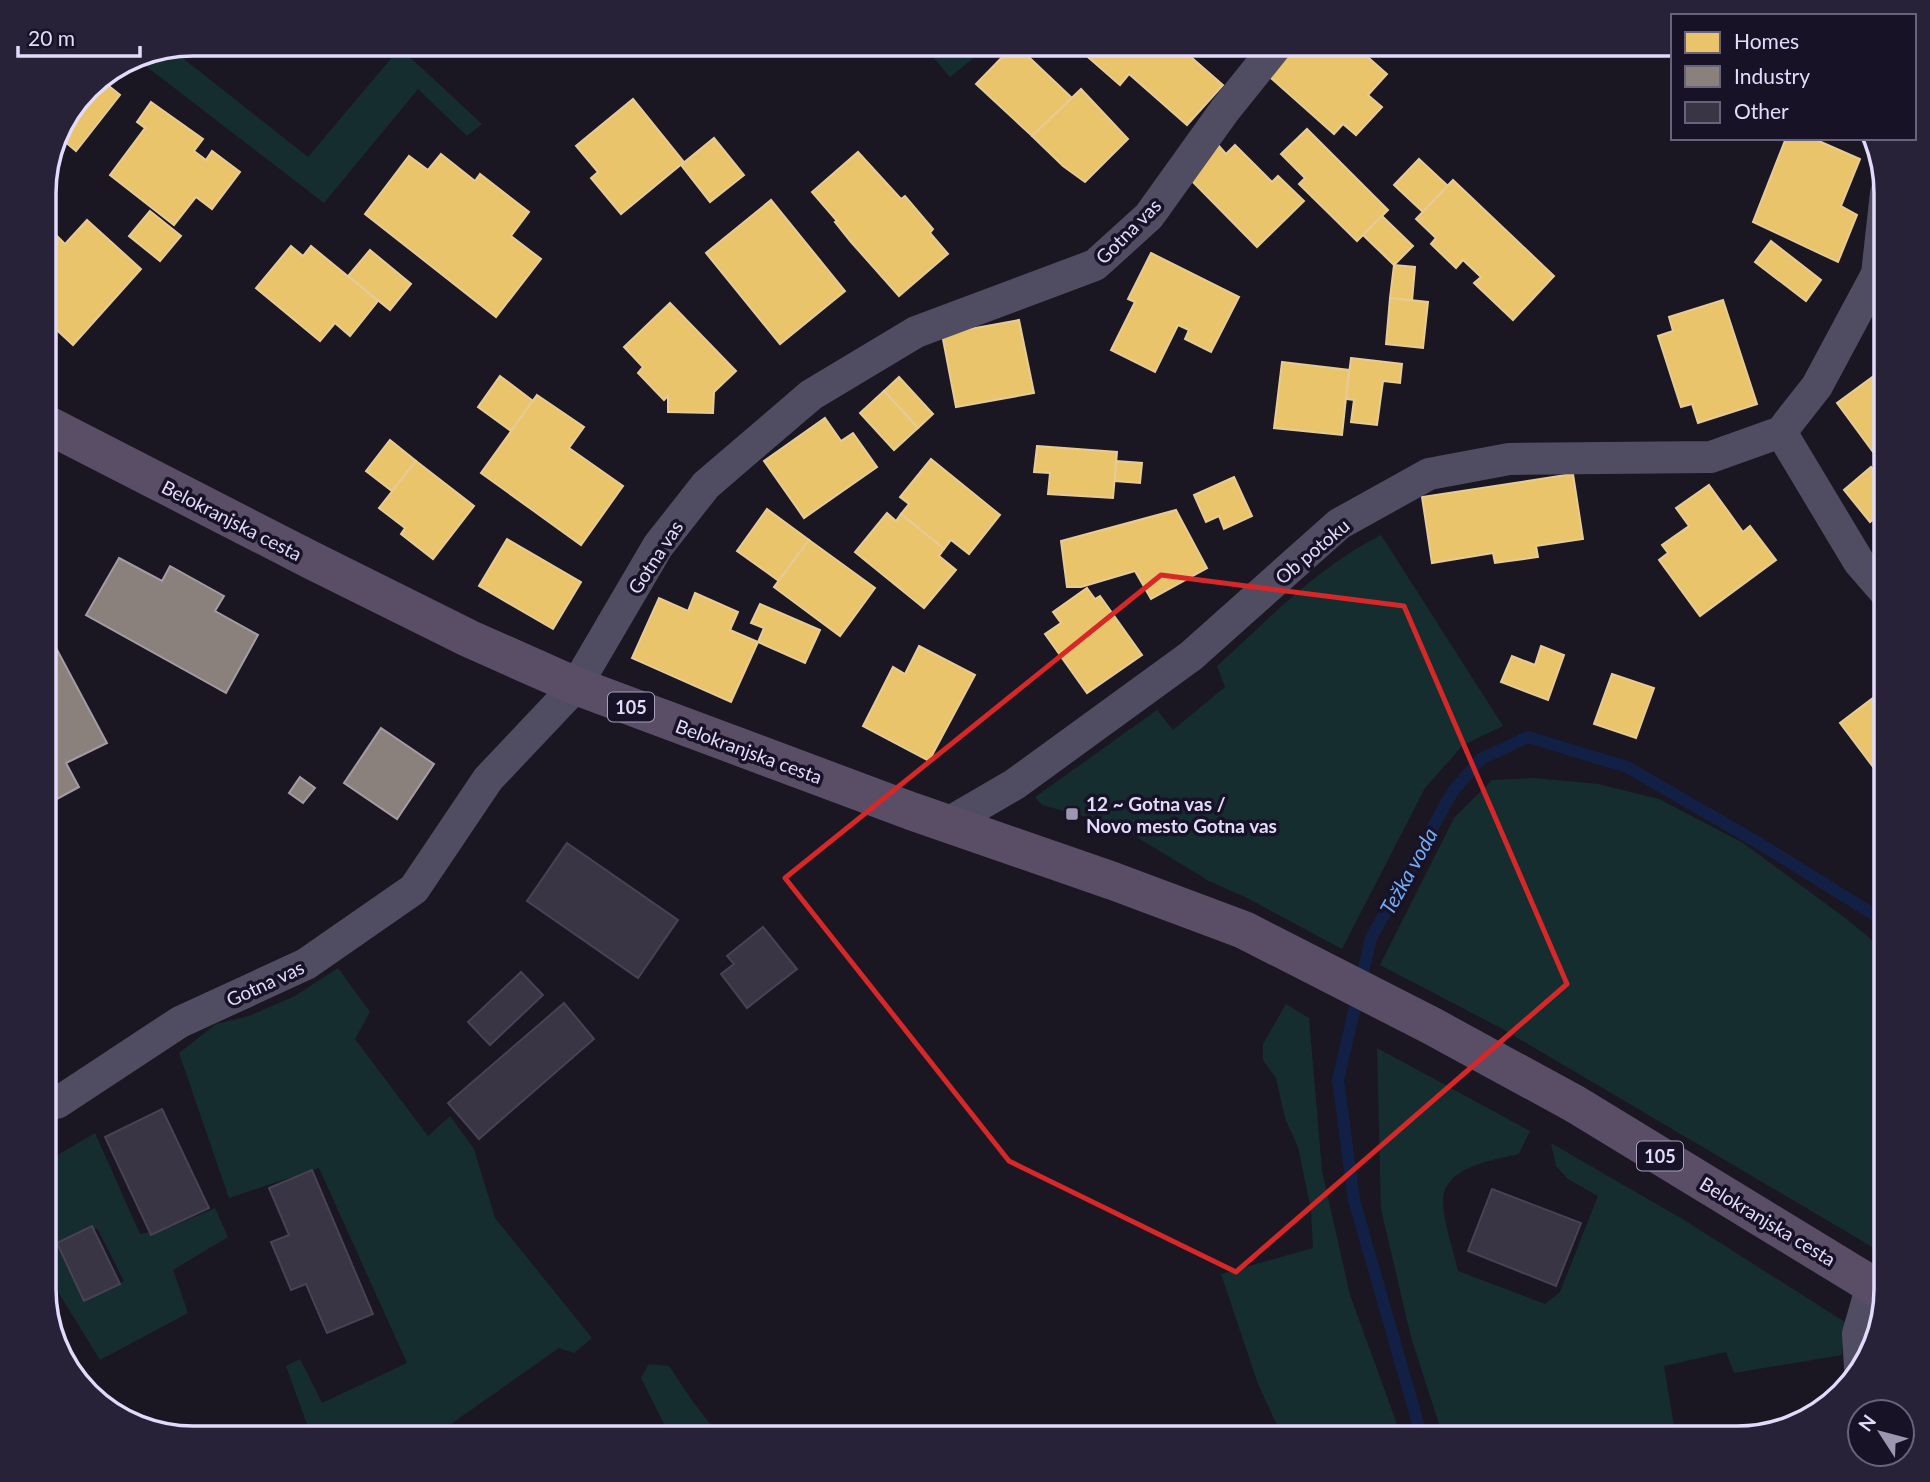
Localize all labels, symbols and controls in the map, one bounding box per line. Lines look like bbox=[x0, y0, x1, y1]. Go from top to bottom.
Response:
scale bar bbox=[18, 14, 140, 58]
legend bbox=[1671, 14, 1916, 140]
text: 20 m bbox=[28, 25, 75, 50]
text: Homes bbox=[1734, 28, 1799, 53]
text: Industry bbox=[1734, 63, 1810, 88]
text: Other bbox=[1734, 98, 1789, 123]
street label: Gotna vas bbox=[1091, 194, 1165, 268]
street label: Belokranjska cesta bbox=[158, 475, 306, 565]
street label: Ob potoku bbox=[1270, 513, 1354, 589]
street label: Gotna vas bbox=[623, 516, 687, 598]
road number: 105 bbox=[608, 692, 654, 722]
street label: Belokranjska cesta bbox=[673, 714, 825, 788]
place label: 12 ~ Gotna vas / Novo mesto Gotna vas bbox=[1086, 792, 1277, 837]
marker: 12 ~ Gotna vas / Novo mesto Gotna vas bbox=[1064, 806, 1080, 822]
water label: Težka voda bbox=[1374, 823, 1442, 919]
street label: Gotna vas bbox=[223, 955, 307, 1011]
road number: 105 bbox=[1637, 1142, 1683, 1170]
street label: Belokranjska cesta bbox=[1696, 1171, 1840, 1271]
north arrow bbox=[1846, 1398, 1916, 1468]
text: N bbox=[1853, 1410, 1880, 1435]

